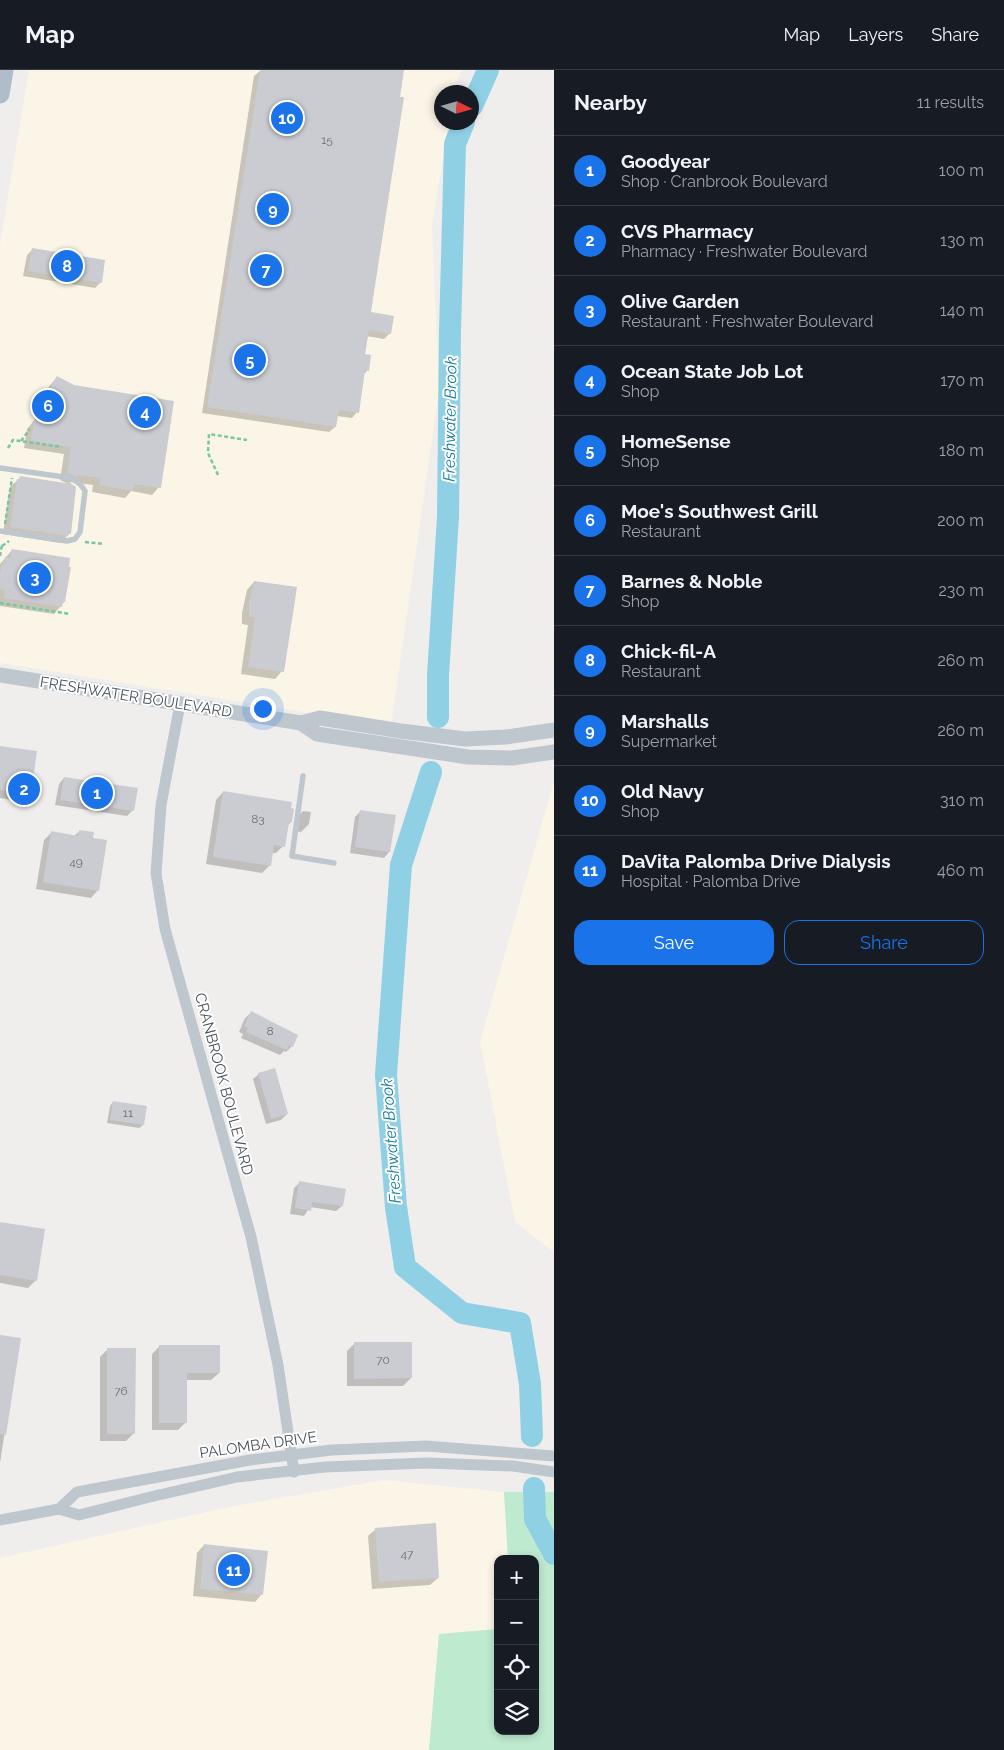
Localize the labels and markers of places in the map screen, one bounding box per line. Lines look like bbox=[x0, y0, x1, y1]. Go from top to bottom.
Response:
pin: 10 bbox=[271, 99, 303, 137]
pin: 9 bbox=[257, 190, 289, 228]
pin: 8 bbox=[51, 247, 83, 285]
pin: 7 bbox=[250, 251, 282, 289]
pin: 5 bbox=[234, 341, 266, 379]
pin: 6 bbox=[32, 387, 64, 425]
pin: 4 bbox=[129, 393, 161, 431]
pin: 3 bbox=[19, 559, 51, 597]
pin: 2 bbox=[8, 770, 40, 808]
pin: 1 bbox=[81, 774, 113, 812]
pin: 11 bbox=[218, 1551, 250, 1589]

